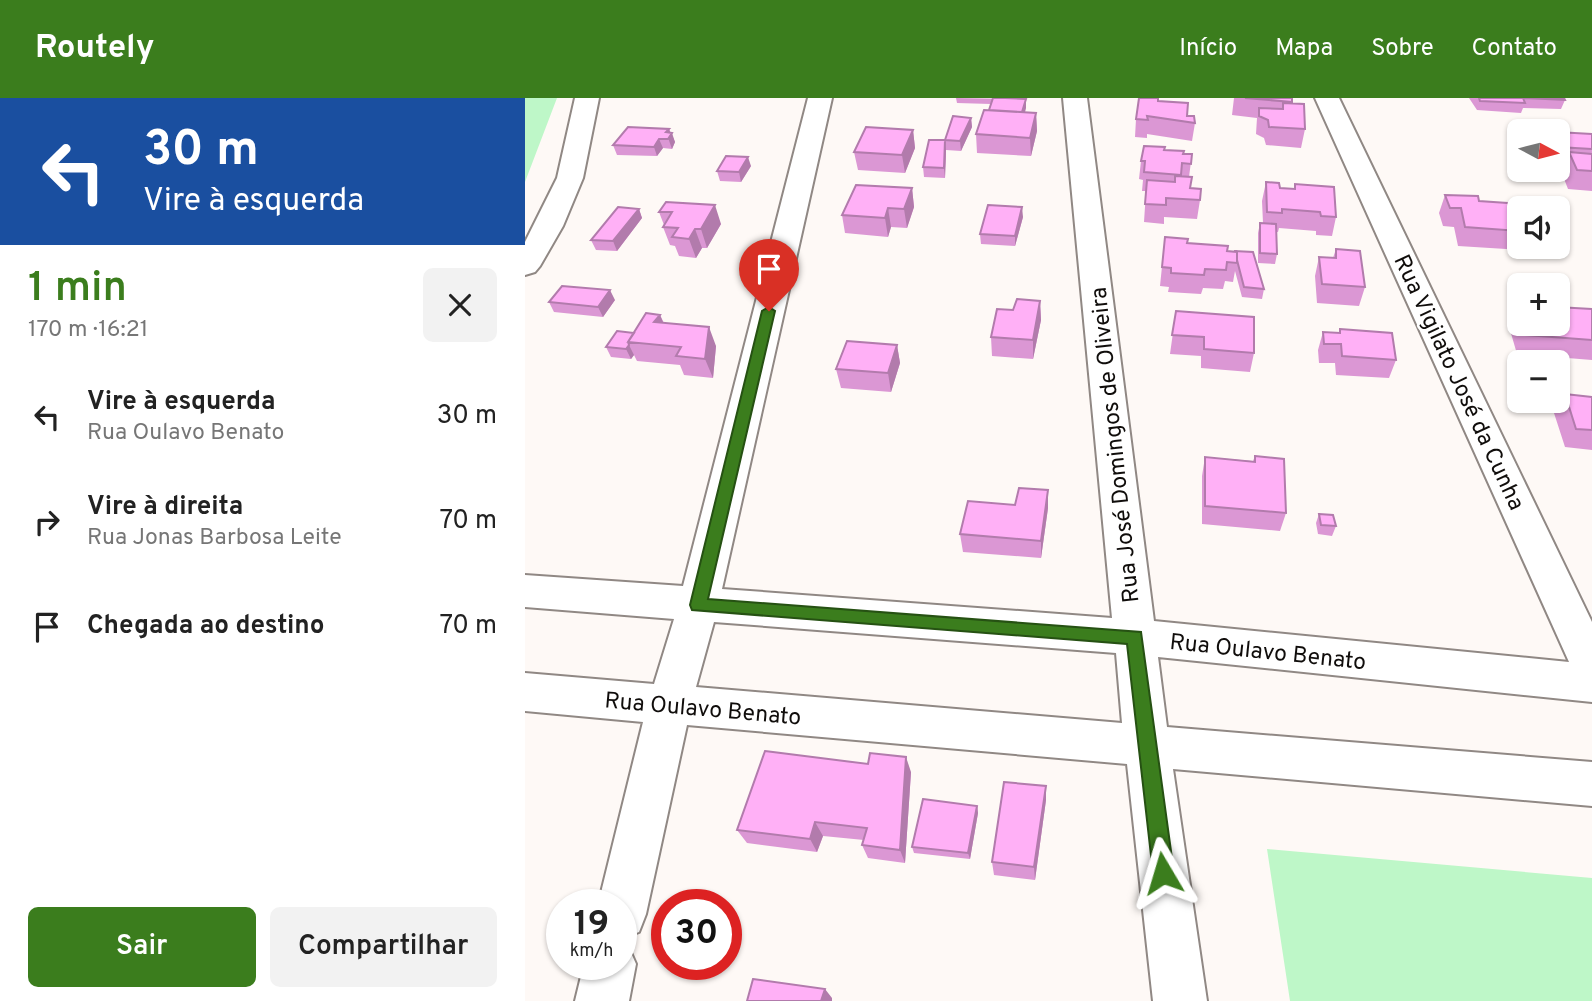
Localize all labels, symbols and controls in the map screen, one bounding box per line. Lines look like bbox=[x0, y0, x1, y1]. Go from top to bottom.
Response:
text: Routely bbox=[35, 28, 154, 70]
text: Início bbox=[1179, 34, 1237, 64]
text: Mapa bbox=[1275, 34, 1333, 64]
text: Sobre bbox=[1371, 34, 1434, 64]
text: Contato bbox=[1472, 34, 1557, 64]
north arrow bbox=[1507, 119, 1570, 182]
map controls bbox=[1507, 119, 1570, 413]
text: 30 m bbox=[143, 121, 259, 183]
icon: left bbox=[28, 126, 119, 217]
text: Vire à esquerda bbox=[143, 182, 364, 222]
button: sound bbox=[1507, 196, 1570, 259]
pin bbox=[739, 239, 799, 311]
icon: arrive bbox=[750, 250, 788, 288]
street label: Rua Vigilato José da Cunha bbox=[1386, 251, 1530, 516]
text: 1 min bbox=[28, 263, 127, 316]
button: close bbox=[423, 268, 497, 342]
button: + bbox=[1507, 273, 1570, 336]
street label: Rua José Domingos de Oliveira bbox=[1085, 285, 1147, 604]
text: 170 m · 16:21 bbox=[28, 316, 148, 345]
button: − bbox=[1507, 350, 1570, 413]
text: Vire à esquerda bbox=[87, 386, 275, 419]
icon: left bbox=[28, 398, 66, 436]
text: 30 m bbox=[437, 400, 497, 433]
text: Rua Oulavo Benato bbox=[87, 419, 284, 448]
text: Vire à direita bbox=[87, 491, 243, 524]
icon: right bbox=[28, 503, 66, 541]
text: 70 m bbox=[439, 505, 497, 538]
text: Rua Jonas Barbosa Leite bbox=[87, 524, 342, 553]
icon: arrive bbox=[28, 608, 66, 646]
text: Chegada ao destino bbox=[87, 610, 324, 643]
text: 70 m bbox=[439, 610, 497, 643]
street label: Rua Oulavo Benato bbox=[1168, 629, 1367, 678]
street label: Rua Oulavo Benato bbox=[603, 687, 802, 734]
position arrow bbox=[1126, 836, 1200, 910]
speed limit sign: 30 bbox=[651, 889, 742, 980]
text: 19 bbox=[574, 903, 609, 947]
button: Sair bbox=[28, 907, 256, 987]
button: Compartilhar bbox=[270, 907, 497, 987]
text: km/h bbox=[570, 940, 613, 963]

